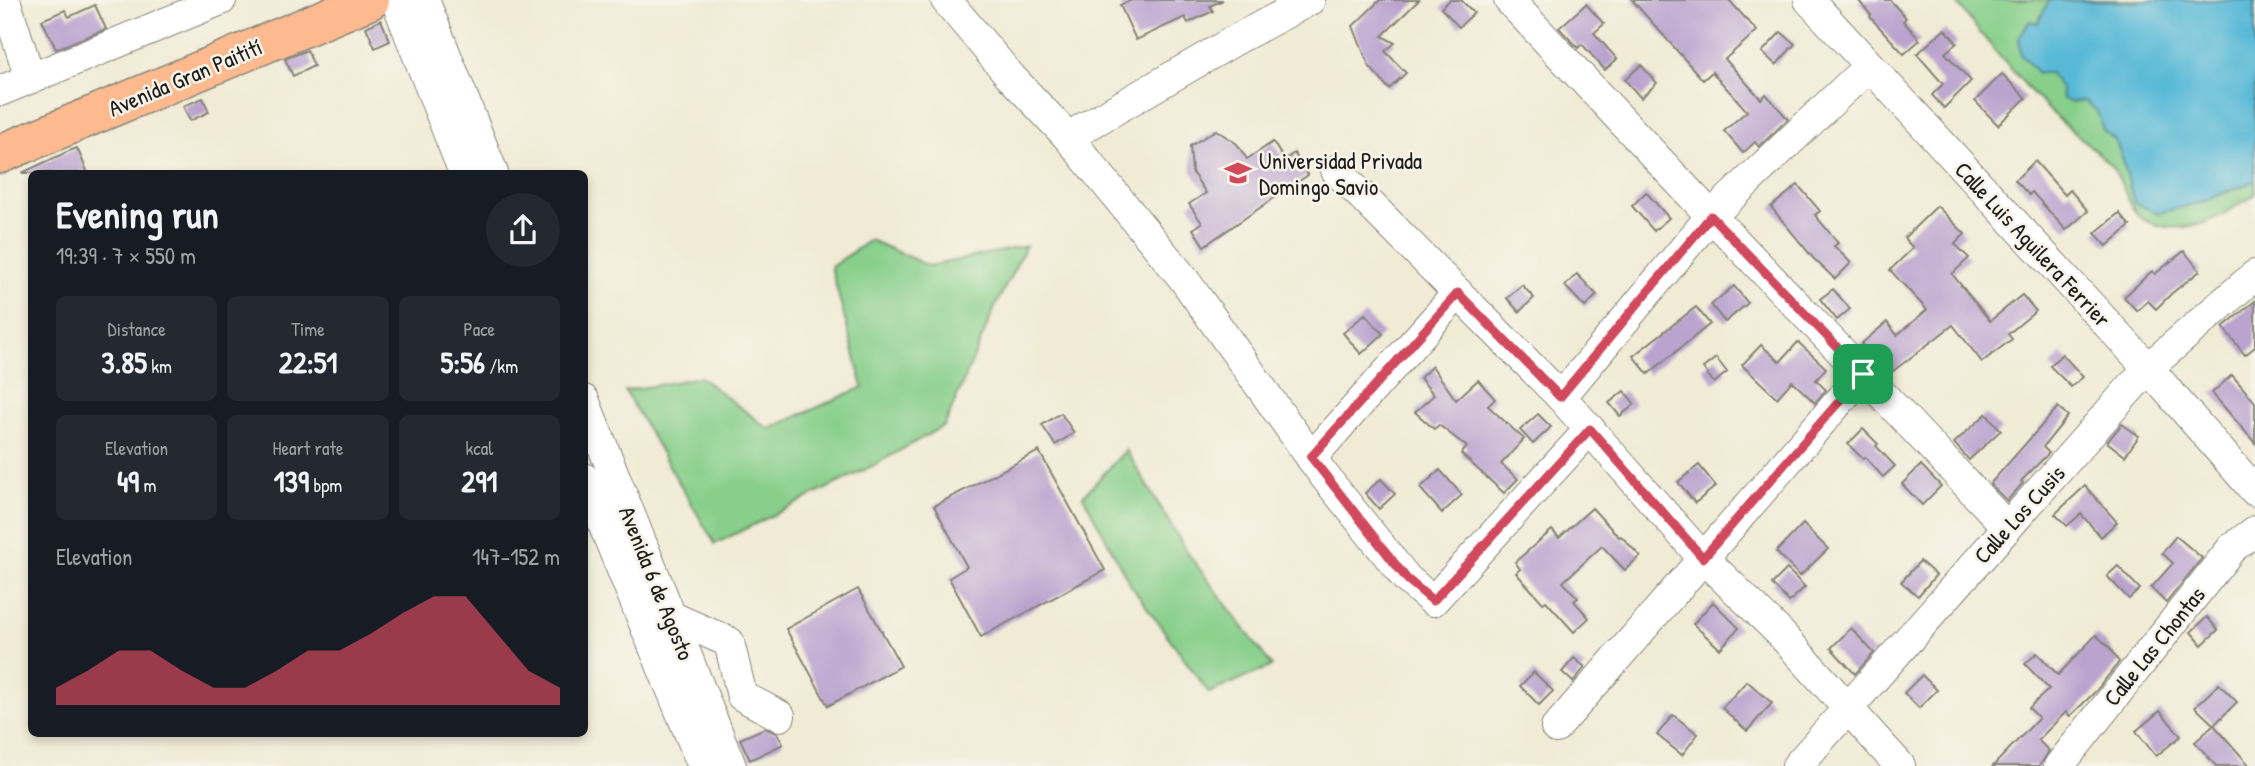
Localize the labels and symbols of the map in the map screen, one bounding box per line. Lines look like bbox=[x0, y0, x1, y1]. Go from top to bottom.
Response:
street label: Avenida Gran Paitití bbox=[103, 31, 267, 123]
place label: Universidad Privada Domingo Savio bbox=[1259, 145, 1422, 202]
street label: Calle Luis Aguilera Ferrier bbox=[1948, 154, 2118, 334]
school or university icon: Universidad Privada Domingo Savio bbox=[1223, 158, 1253, 188]
pin bbox=[1833, 344, 1893, 404]
street label: Calle Los Cusis bbox=[1966, 458, 2072, 570]
street label: Avenida 6 de Agosto bbox=[612, 502, 702, 664]
street label: Calle Las Chontas bbox=[2096, 580, 2212, 712]

